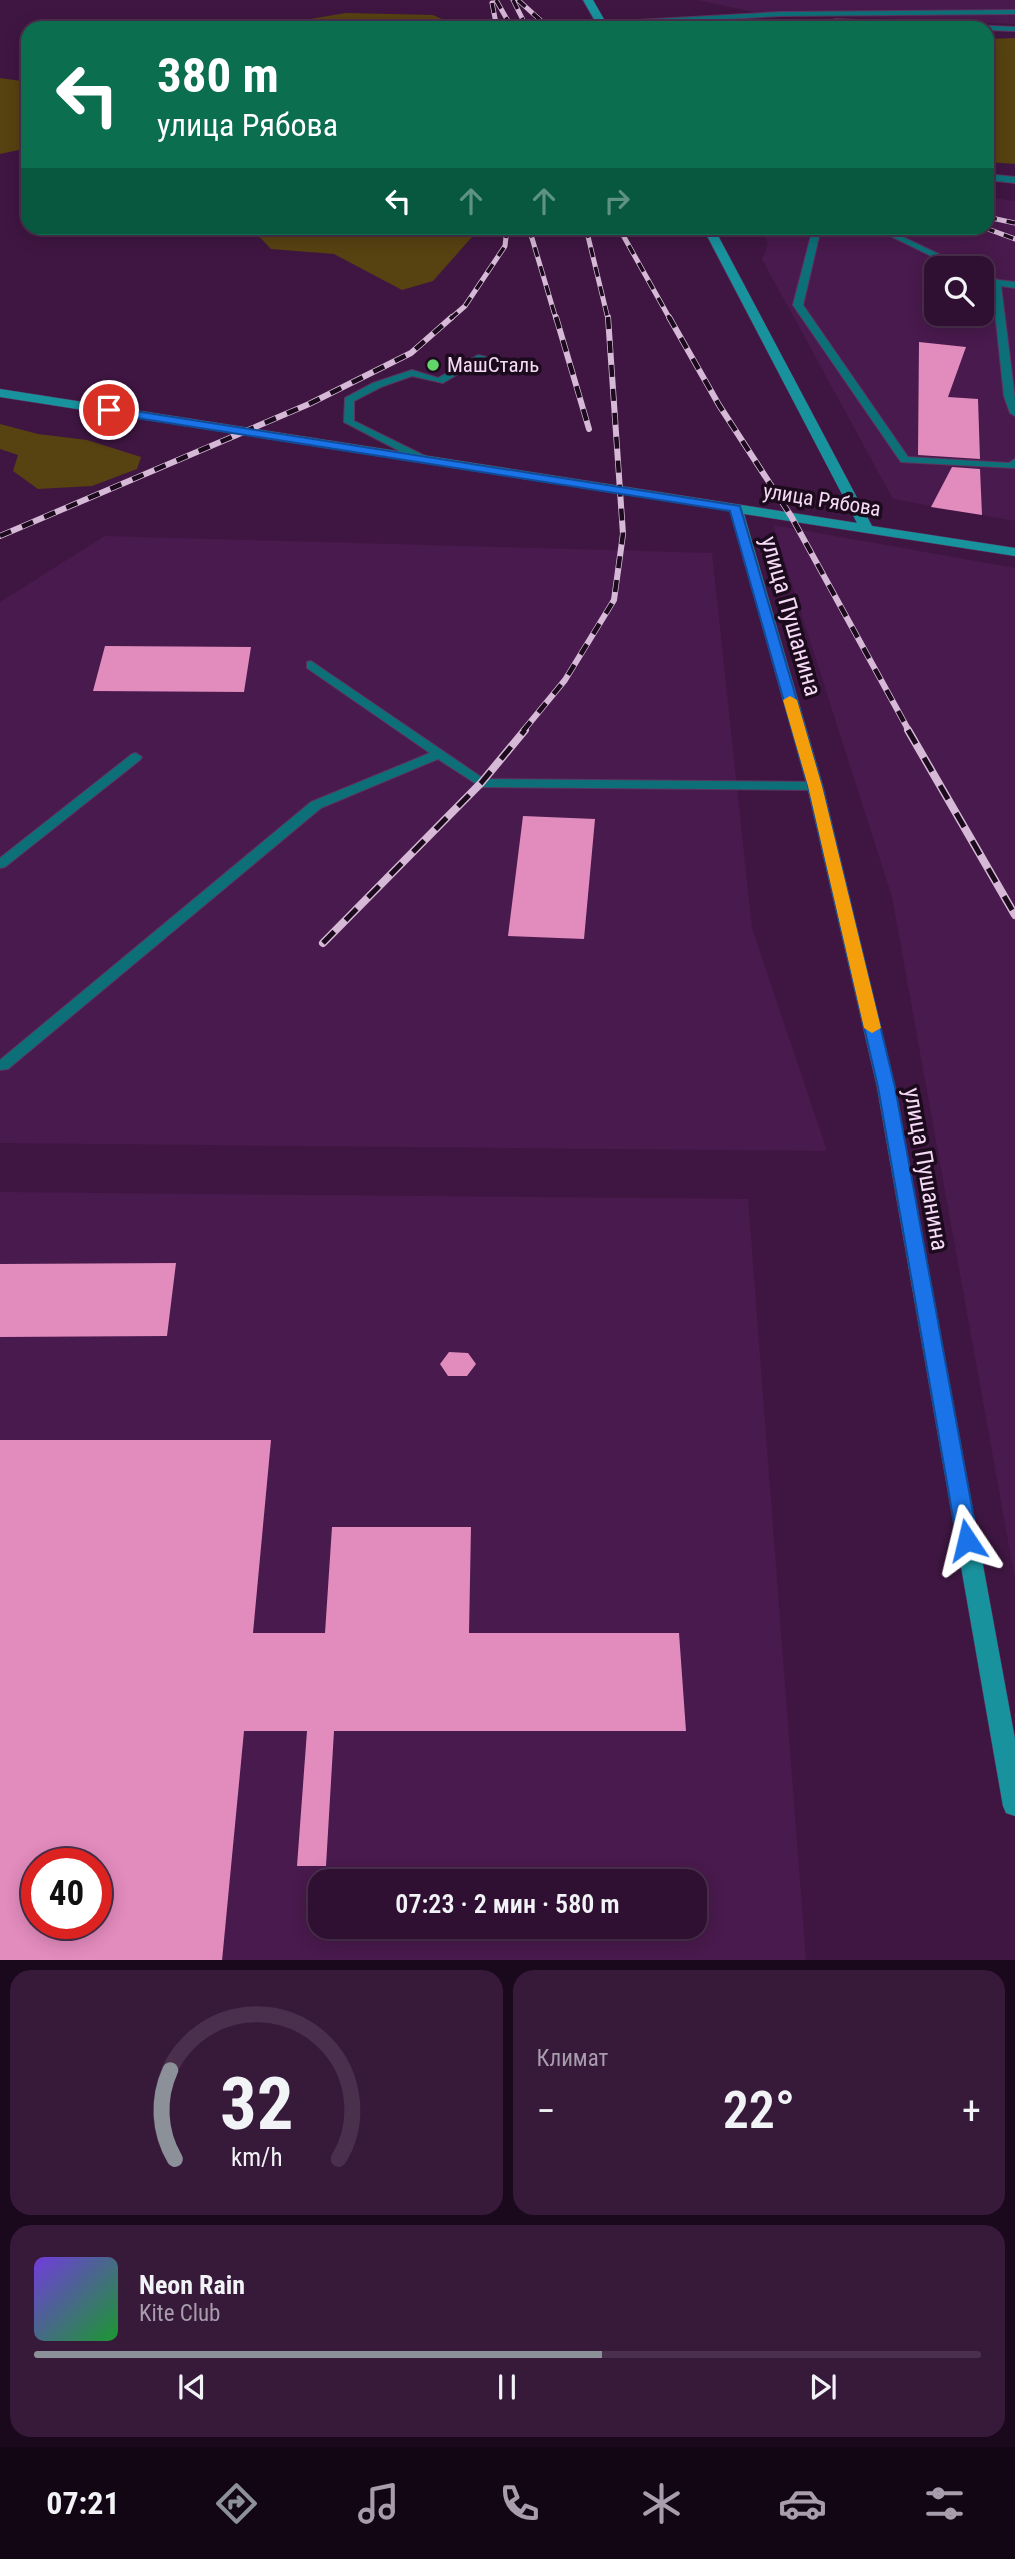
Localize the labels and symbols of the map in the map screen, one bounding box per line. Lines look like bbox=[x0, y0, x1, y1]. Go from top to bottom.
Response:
place label: МашСталь bbox=[447, 353, 539, 377]
marker: МашСталь bbox=[425, 357, 441, 373]
pin bbox=[79, 380, 139, 440]
street label: улица Рябова bbox=[761, 479, 883, 521]
street label: улица Пушанина bbox=[755, 533, 827, 699]
street label: улица Пушанина bbox=[898, 1085, 954, 1253]
position arrow bbox=[930, 1503, 1004, 1577]
speed limit sign: 40 bbox=[21, 1848, 112, 1939]

